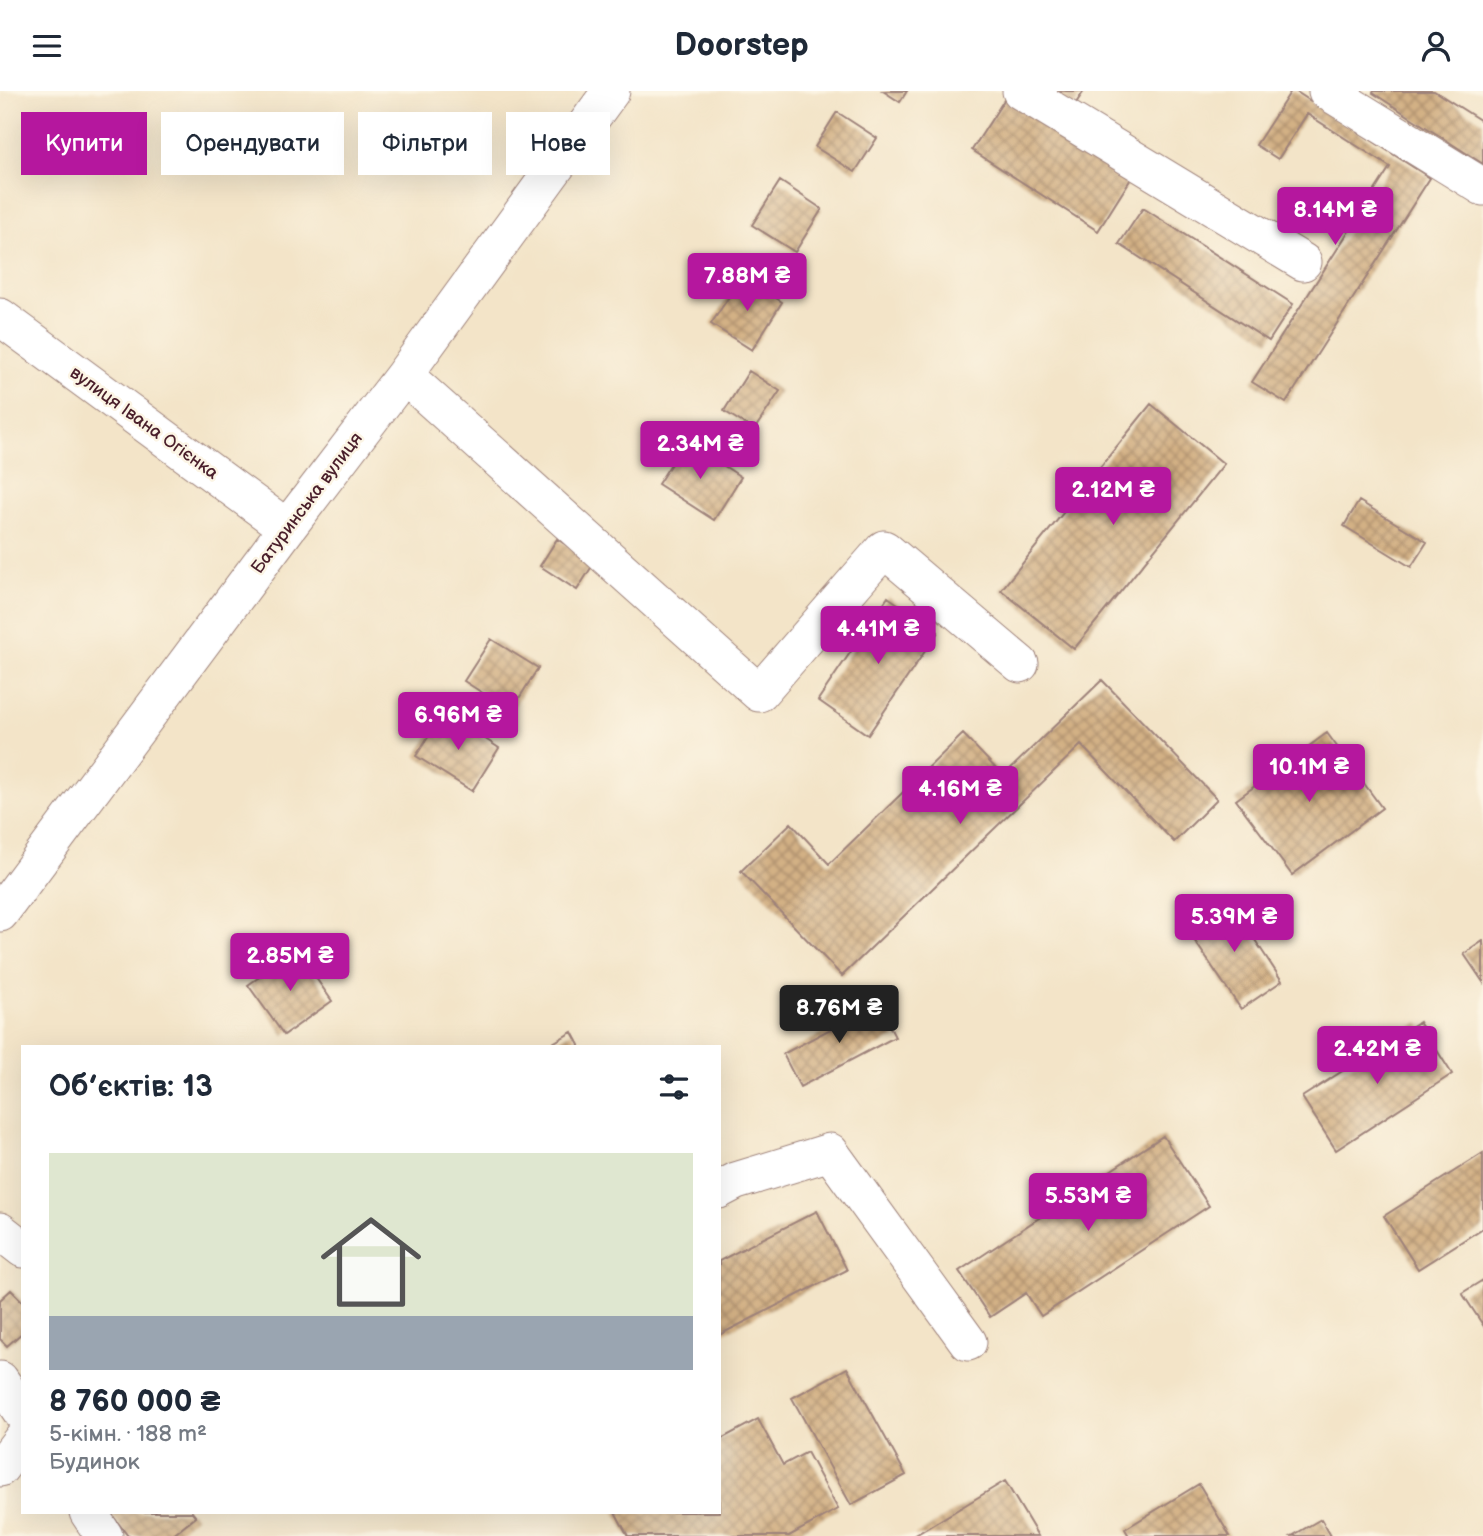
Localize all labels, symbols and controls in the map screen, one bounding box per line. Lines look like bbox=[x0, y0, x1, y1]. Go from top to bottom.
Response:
text: Doorstep bbox=[674, 26, 809, 65]
icon: menu bbox=[28, 27, 66, 65]
icon: person bbox=[1417, 27, 1455, 65]
chip: Купити bbox=[21, 112, 147, 175]
chip: Орендувати bbox=[161, 112, 344, 175]
chip: Фільтри bbox=[358, 112, 492, 175]
chip: Нове bbox=[506, 112, 610, 175]
pin: 8.14M ₴ bbox=[1270, 187, 1400, 247]
text: 8.14M ₴ bbox=[1293, 196, 1377, 224]
pin: 7.88M ₴ bbox=[682, 253, 812, 313]
text: 7.88M ₴ bbox=[704, 262, 790, 290]
street label: вулиця Івана Огієнка bbox=[66, 362, 223, 484]
pin: 2.34M ₴ bbox=[635, 421, 765, 481]
street label: Батуринська вулиця bbox=[247, 428, 367, 578]
text: 2.34M ₴ bbox=[656, 430, 744, 458]
pin: 2.12M ₴ bbox=[1048, 467, 1178, 527]
text: 2.12M ₴ bbox=[1071, 476, 1155, 504]
pin: 4.41M ₴ bbox=[813, 607, 943, 666]
text: 4.41M ₴ bbox=[837, 615, 919, 643]
pin: 6.96M ₴ bbox=[393, 693, 523, 752]
text: 6.96M ₴ bbox=[414, 701, 502, 729]
pin: 10.1M ₴ bbox=[1244, 745, 1374, 804]
text: 10.1M ₴ bbox=[1269, 753, 1349, 781]
pin: 4.16M ₴ bbox=[895, 767, 1025, 826]
text: 4.16M ₴ bbox=[918, 775, 1002, 803]
pin: 5.39M ₴ bbox=[1169, 895, 1299, 954]
text: 5.39M ₴ bbox=[1191, 903, 1277, 931]
pin: 2.85M ₴ bbox=[225, 933, 355, 993]
text: 2.85M ₴ bbox=[246, 942, 334, 970]
pin: 8.76M ₴ bbox=[774, 985, 904, 1045]
text: 8.76M ₴ bbox=[796, 994, 882, 1022]
pin: 2.42M ₴ bbox=[1312, 1027, 1442, 1086]
text: 2.42M ₴ bbox=[1333, 1035, 1421, 1063]
icon: filters bbox=[655, 1068, 693, 1106]
text: Об’єктів: 13 bbox=[49, 1069, 213, 1105]
pin: 5.53M ₴ bbox=[1023, 1173, 1153, 1233]
text: 5.53M ₴ bbox=[1045, 1182, 1131, 1210]
icon: home bbox=[308, 1199, 434, 1325]
text: 8 760 000 ₴ bbox=[49, 1384, 221, 1420]
text: 5-кімн. · 188 m² bbox=[49, 1420, 207, 1448]
text: Будинок bbox=[49, 1448, 140, 1476]

